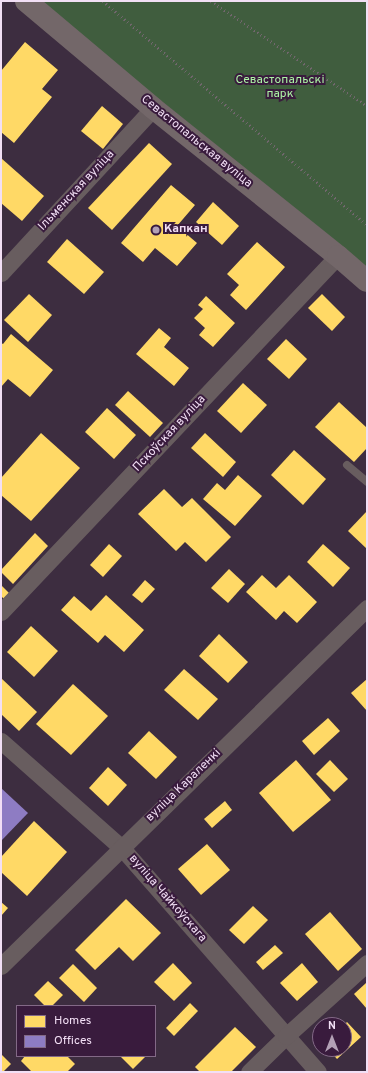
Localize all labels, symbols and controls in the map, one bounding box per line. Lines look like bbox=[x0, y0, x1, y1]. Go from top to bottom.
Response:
park label: Севастопальскі парк bbox=[235, 74, 325, 102]
street label: Севастопальская вуліца bbox=[137, 93, 255, 191]
street label: Ільменская вуліца bbox=[36, 148, 118, 234]
place label: Капкан bbox=[164, 223, 208, 237]
marker: Капкан bbox=[151, 225, 161, 235]
street label: Пскоўская вуліца bbox=[131, 393, 209, 475]
street label: вуліца Караленкі bbox=[144, 747, 224, 825]
street label: вуліца Чайкоўскага bbox=[125, 852, 209, 946]
legend bbox=[16, 1005, 156, 1057]
text: Homes bbox=[54, 1013, 91, 1029]
north arrow bbox=[312, 1017, 352, 1057]
text: N bbox=[328, 1019, 336, 1033]
text: Offices bbox=[54, 1033, 92, 1049]

